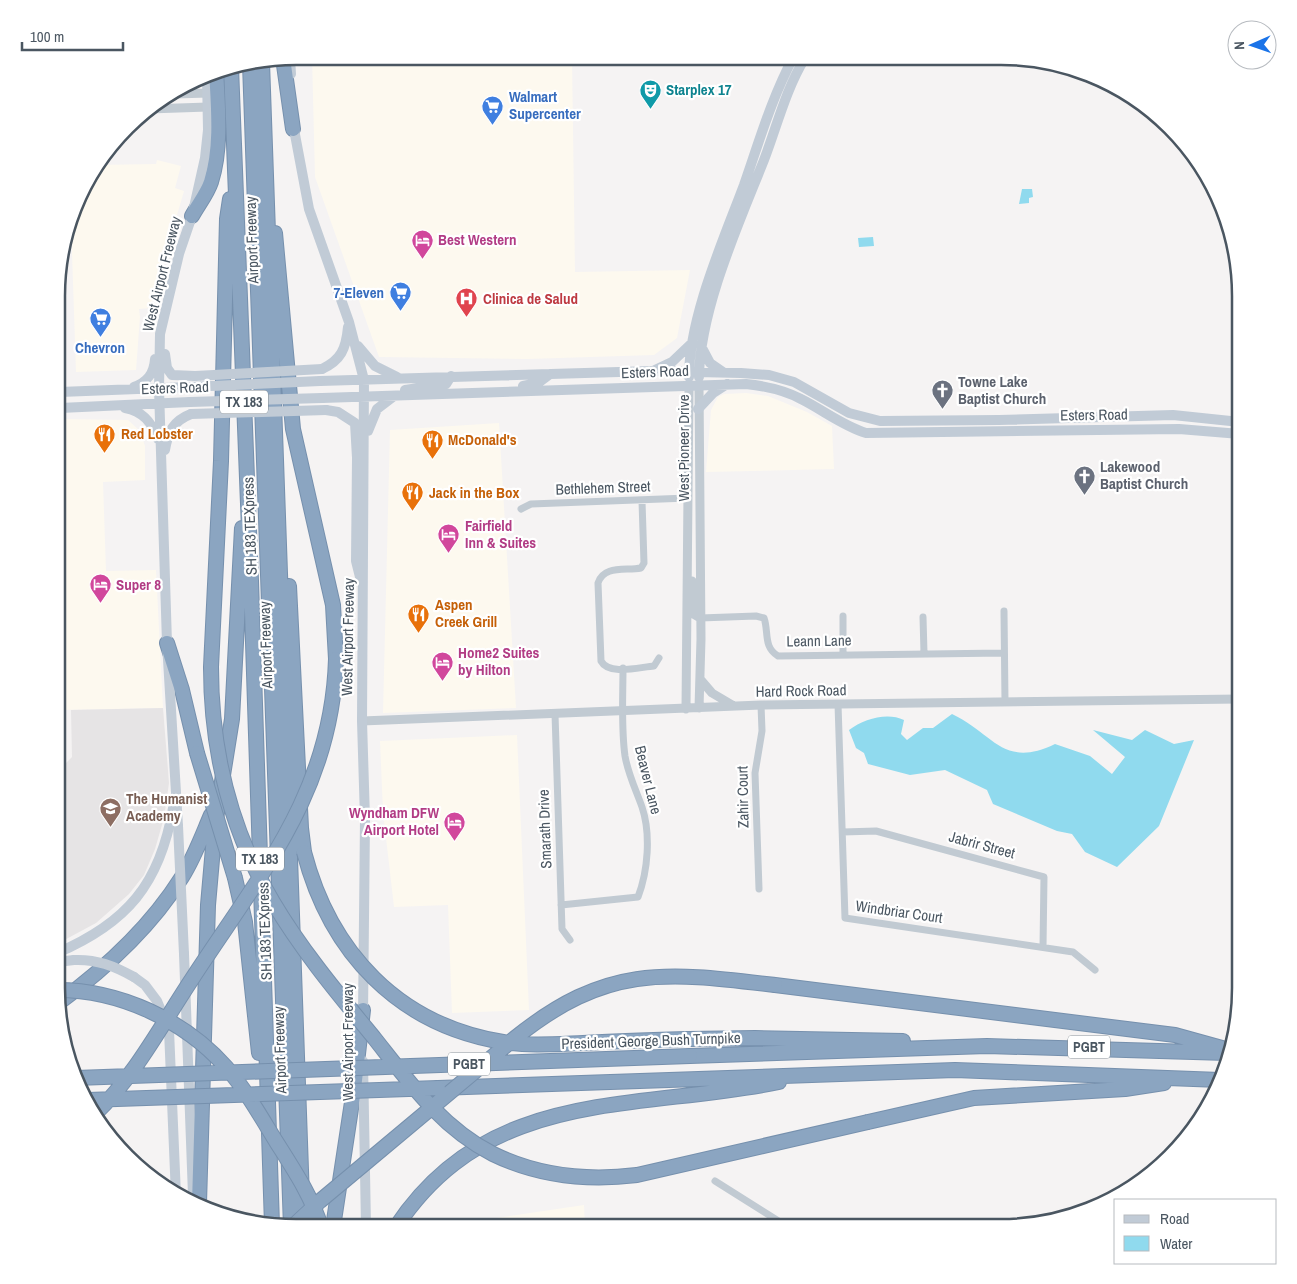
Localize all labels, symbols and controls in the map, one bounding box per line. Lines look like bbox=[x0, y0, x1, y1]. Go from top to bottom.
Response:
scale bar bbox=[22, 20, 124, 52]
north arrow bbox=[1227, 20, 1277, 70]
text: 100 m bbox=[30, 26, 64, 47]
text: N bbox=[1230, 41, 1248, 50]
theatre icon: Starplex 17 bbox=[638, 78, 662, 109]
place label: Starplex 17 bbox=[666, 79, 732, 100]
place label: Walmart Supercenter bbox=[509, 86, 581, 124]
supermarket icon: Walmart Supercenter bbox=[481, 94, 505, 125]
street label: Airport Freeway bbox=[239, 195, 264, 285]
street label: West Airport Freeway bbox=[137, 213, 186, 334]
hotel icon: Best Western bbox=[410, 228, 434, 259]
place label: Best Western bbox=[438, 229, 516, 250]
supermarket icon: 7-Eleven bbox=[388, 281, 412, 312]
place label: 7-Eleven bbox=[333, 282, 384, 303]
hospital icon: Clinica de Salud bbox=[455, 287, 479, 318]
place label: Clinica de Salud bbox=[483, 288, 578, 309]
supermarket icon: Chevron bbox=[88, 307, 112, 338]
place label: Chevron bbox=[75, 337, 125, 358]
street label: Esters Road bbox=[621, 360, 689, 383]
place label: Towne Lake Baptist Church bbox=[958, 371, 1046, 409]
street label: Esters Road bbox=[141, 376, 209, 399]
church icon: Towne Lake Baptist Church bbox=[930, 379, 954, 410]
road number: TX 183 bbox=[220, 391, 268, 414]
street label: West Pioneer Drive bbox=[673, 394, 694, 502]
street label: Esters Road bbox=[1060, 403, 1128, 426]
restaurant icon: Red Lobster bbox=[93, 422, 117, 453]
place label: Red Lobster bbox=[121, 423, 193, 444]
restaurant icon: McDonald's bbox=[420, 428, 444, 459]
place label: McDonald's bbox=[448, 429, 517, 450]
place label: Lakewood Baptist Church bbox=[1100, 456, 1188, 494]
church icon: Lakewood Baptist Church bbox=[1072, 464, 1096, 495]
street label: Bethlehem Street bbox=[555, 475, 651, 500]
street label: SH 183 TEXpress bbox=[237, 477, 262, 575]
restaurant icon: Jack in the Box bbox=[401, 481, 425, 512]
place label: Jack in the Box bbox=[429, 482, 519, 503]
place label: Fairfield Inn & Suites bbox=[465, 515, 536, 553]
hotel icon: Fairfield Inn & Suites bbox=[437, 523, 461, 554]
hotel icon: Super 8 bbox=[88, 573, 112, 604]
place label: Super 8 bbox=[116, 574, 161, 595]
street label: West Airport Freeway bbox=[336, 577, 359, 696]
place label: Aspen Creek Grill bbox=[435, 594, 497, 632]
street label: Airport Freeway bbox=[253, 600, 278, 690]
restaurant icon: Aspen Creek Grill bbox=[407, 602, 431, 633]
street label: Leann Lane bbox=[786, 629, 852, 652]
place label: Home2 Suites by Hilton bbox=[458, 642, 540, 680]
hotel icon: Home2 Suites by Hilton bbox=[430, 650, 454, 681]
street label: Hard Rock Road bbox=[755, 679, 847, 702]
street label: Beaver Lane bbox=[630, 743, 667, 816]
street label: Zahir Court bbox=[731, 765, 754, 828]
place label: The Humanist Academy bbox=[126, 788, 207, 826]
street label: Smarath Drive bbox=[533, 789, 556, 869]
school or university icon: The Humanist Academy bbox=[98, 796, 122, 827]
place label: Wyndham DFW Airport Hotel bbox=[349, 802, 439, 840]
hotel icon: Wyndham DFW Airport Hotel bbox=[443, 810, 467, 841]
street label: Jabrir Street bbox=[947, 826, 1018, 864]
road number: TX 183 bbox=[236, 848, 284, 871]
street label: SH 183 TEXpress bbox=[252, 882, 277, 980]
street label: Windbriar Court bbox=[854, 895, 944, 928]
street label: West Airport Freeway bbox=[337, 982, 358, 1101]
street label: Airport Freeway bbox=[267, 1005, 292, 1095]
street label: President George Bush Turnpike bbox=[561, 1027, 741, 1054]
road number: PGBT bbox=[1068, 1036, 1110, 1058]
road number: PGBT bbox=[448, 1052, 490, 1076]
legend bbox=[1114, 1199, 1277, 1264]
text: Road bbox=[1160, 1208, 1189, 1229]
text: Water bbox=[1160, 1233, 1192, 1254]

